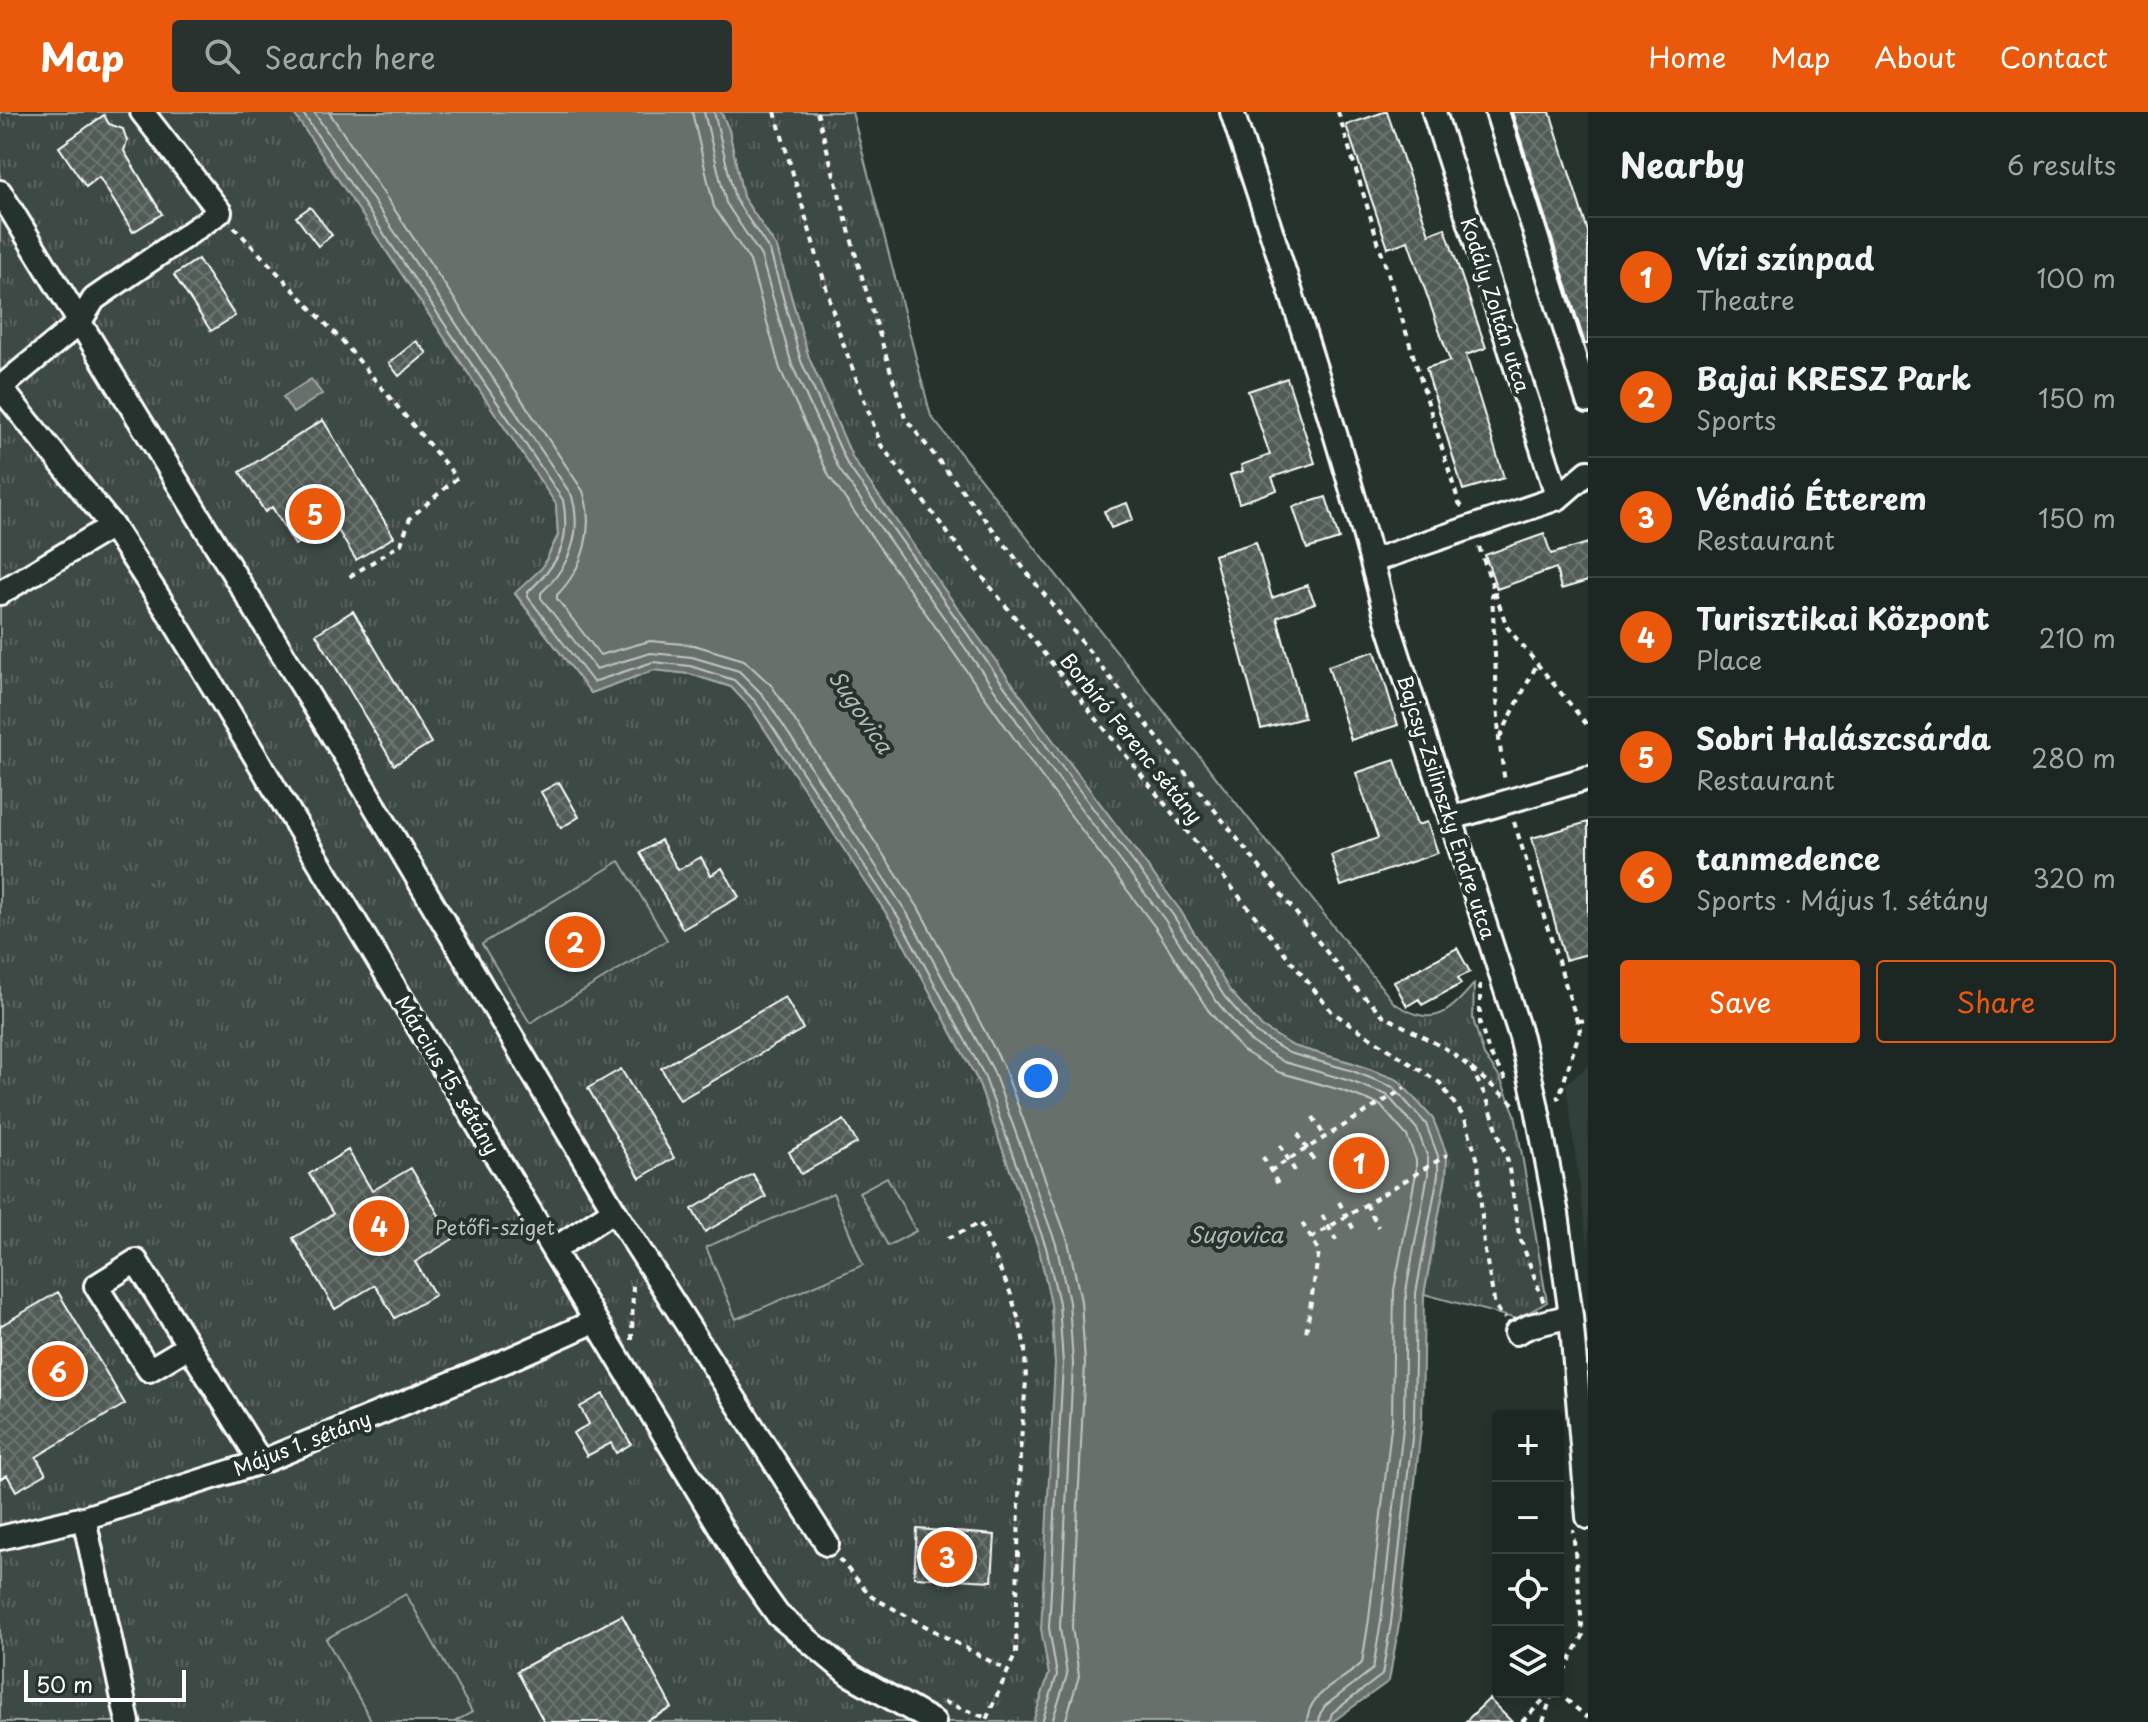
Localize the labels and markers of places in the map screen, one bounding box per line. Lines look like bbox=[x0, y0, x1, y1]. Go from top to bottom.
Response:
pin: 5 bbox=[289, 484, 341, 544]
pin: 2 bbox=[549, 912, 601, 972]
pin: 1 bbox=[1333, 1133, 1385, 1193]
pin: 4 bbox=[353, 1196, 405, 1256]
pin: 6 bbox=[32, 1341, 84, 1401]
pin: 3 bbox=[921, 1527, 973, 1587]

